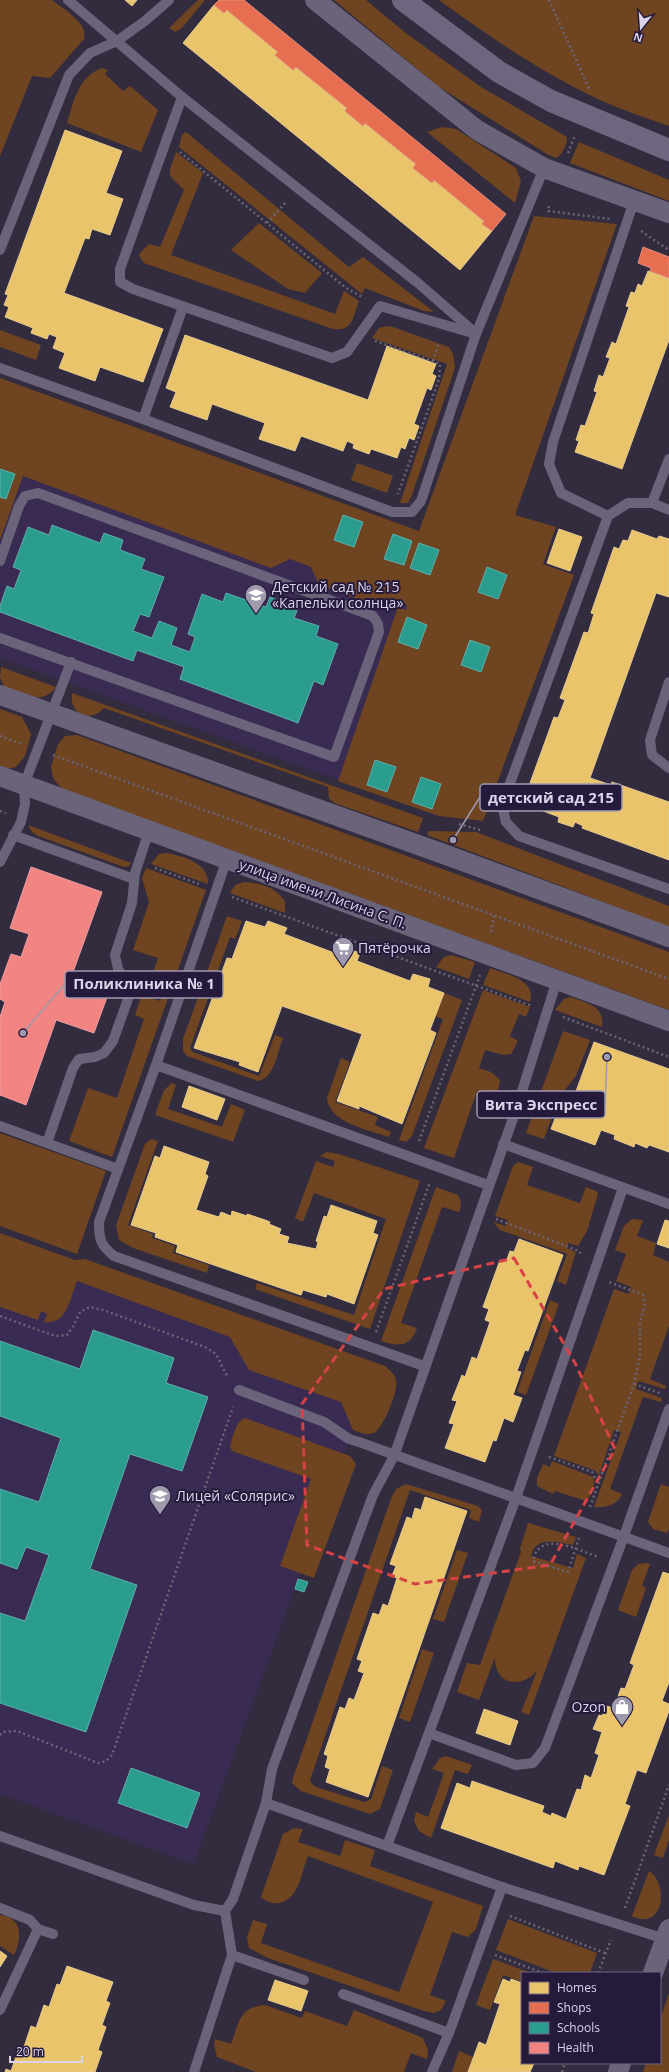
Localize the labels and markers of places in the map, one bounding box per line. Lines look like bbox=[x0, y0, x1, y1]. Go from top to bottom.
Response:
place label: Детский сад № 215 «Капельки солнца» bbox=[272, 577, 403, 612]
school or university icon: Детский сад № 215 «Капельки солнца» bbox=[243, 582, 269, 615]
callout: детский сад 215 bbox=[480, 784, 622, 811]
supermarket icon: Пятёрочка bbox=[330, 935, 356, 968]
place label: Пятёрочка bbox=[358, 938, 431, 957]
callout: Поликлиника № 1 bbox=[65, 971, 223, 998]
callout: Вита Экспресс bbox=[477, 1091, 605, 1118]
school or university icon: Лицей «Солярис» bbox=[147, 1483, 173, 1516]
place label: Лицей «Солярис» bbox=[176, 1486, 295, 1505]
shop icon: Ozon bbox=[609, 1694, 635, 1727]
place label: Ozon bbox=[572, 1697, 606, 1716]

